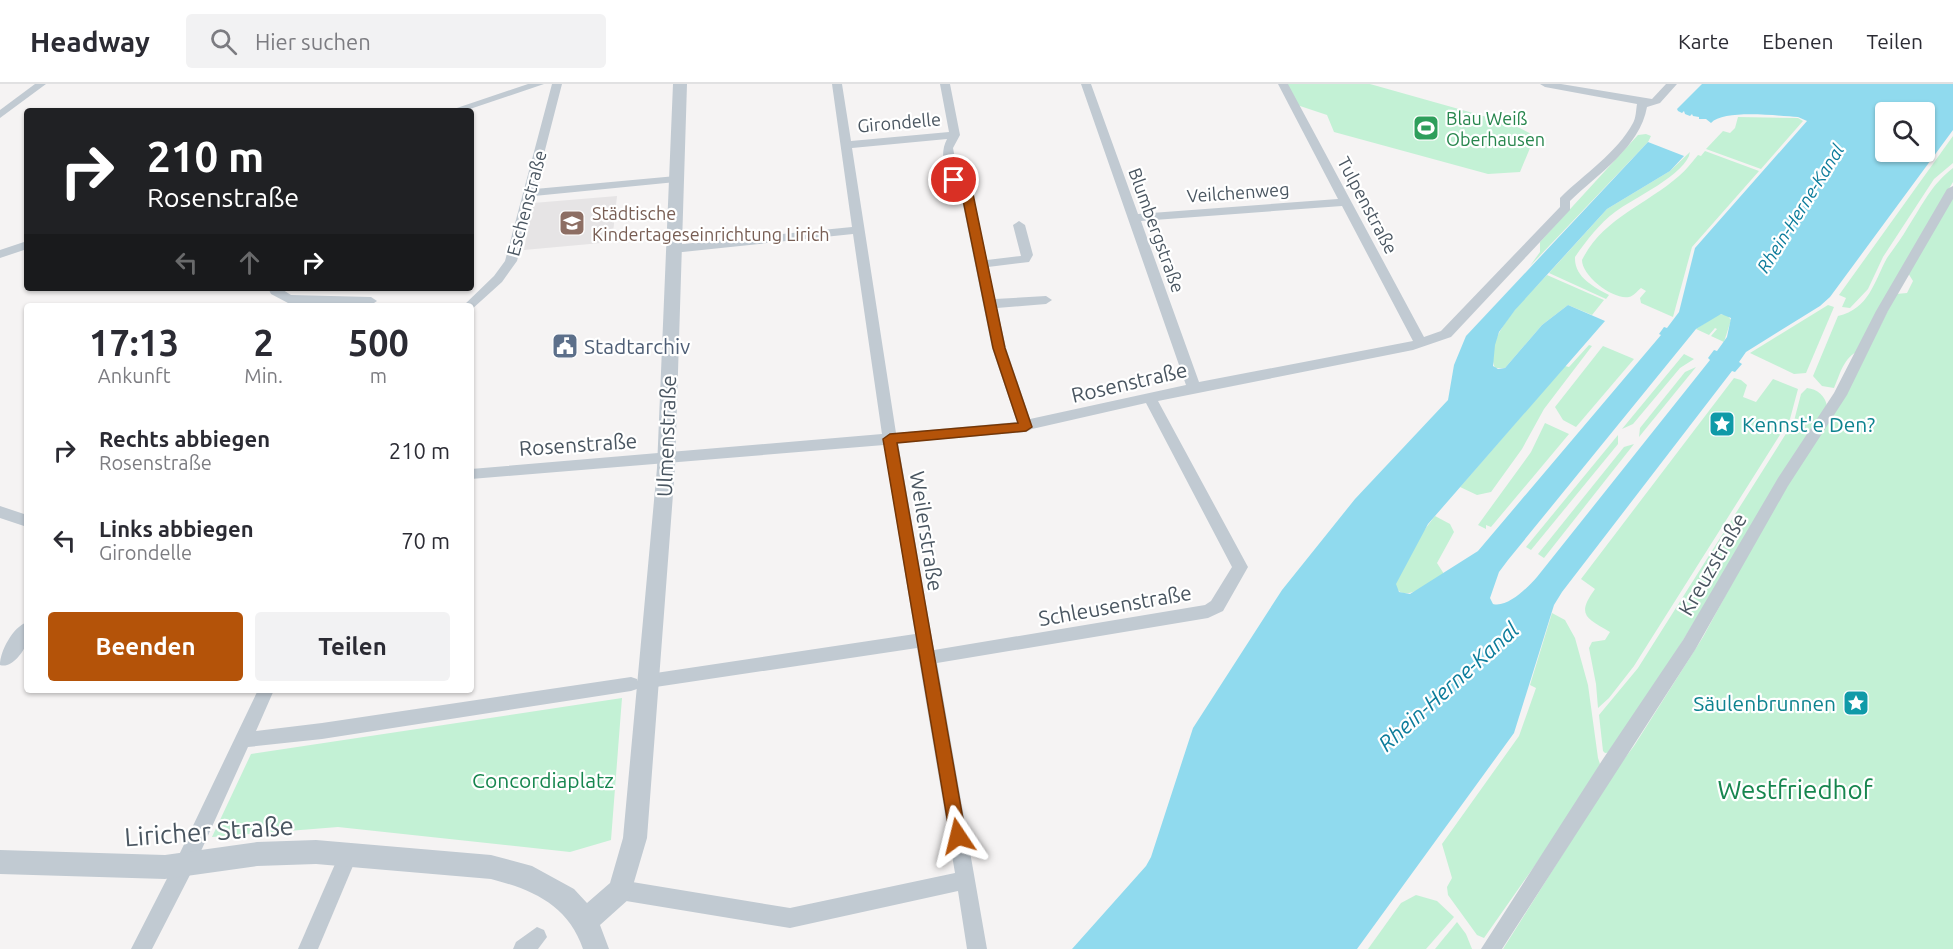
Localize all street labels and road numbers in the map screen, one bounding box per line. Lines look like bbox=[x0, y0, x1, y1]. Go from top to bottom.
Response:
street label: Girondelle bbox=[856, 108, 942, 136]
street label: Eschenstraße bbox=[502, 148, 550, 258]
street label: Tulpenstraße bbox=[1334, 153, 1402, 257]
street label: Blumbergstraße bbox=[1125, 165, 1189, 295]
street label: Veilchenweg bbox=[1186, 178, 1290, 206]
street label: Rosenstraße bbox=[1069, 357, 1189, 407]
street label: Ulmenstraße bbox=[652, 375, 680, 497]
street label: Rosenstraße bbox=[518, 428, 638, 460]
street label: Weilerstraße bbox=[906, 469, 948, 593]
street label: Kreuzstraße bbox=[1673, 508, 1751, 620]
street label: Schleusenstraße bbox=[1037, 580, 1193, 630]
street label: Liricher Straße bbox=[123, 811, 295, 851]

